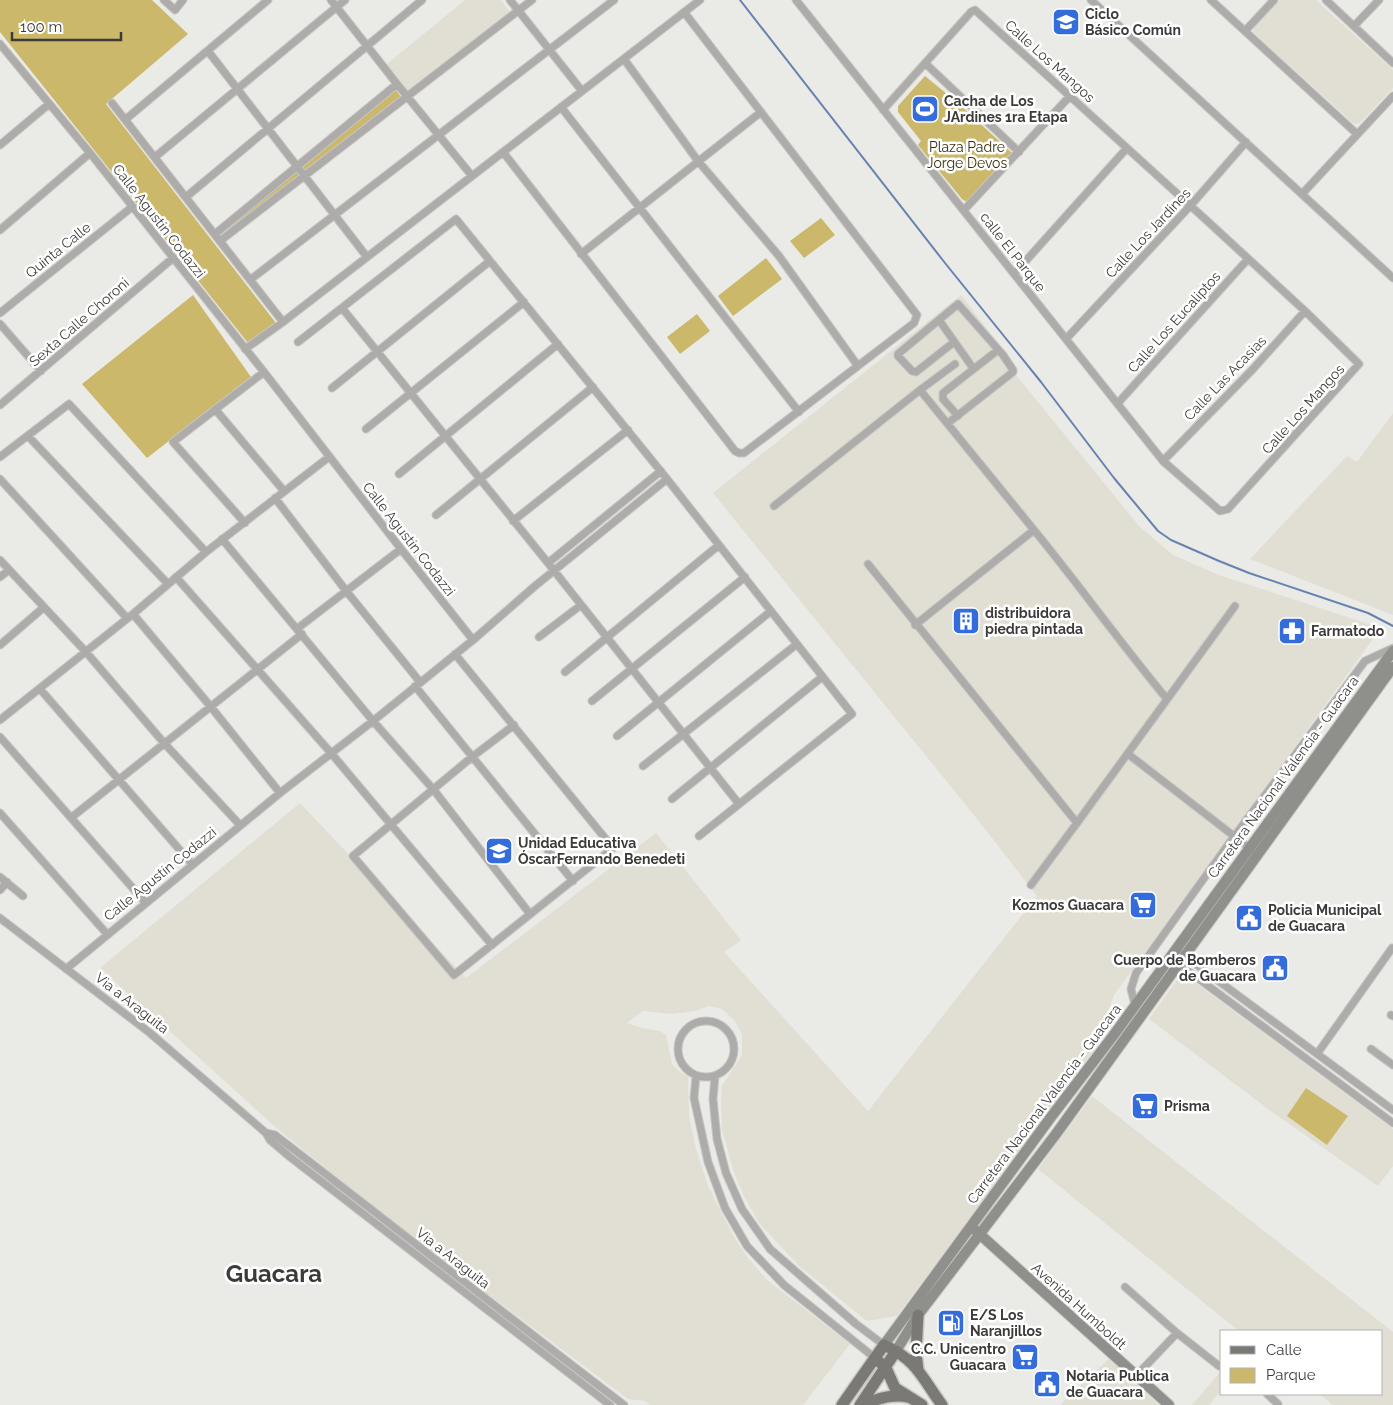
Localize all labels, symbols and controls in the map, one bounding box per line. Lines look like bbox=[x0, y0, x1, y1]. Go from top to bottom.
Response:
place label: Ciclo Básico Común bbox=[1085, 6, 1181, 38]
school or university icon: Ciclo Básico Común bbox=[1051, 7, 1081, 37]
scale bar bbox=[12, 10, 121, 42]
street label: Calle Los Mangos bbox=[1002, 17, 1098, 106]
text: 100 m bbox=[20, 18, 62, 36]
place label: Cacha de Los JArdines 1ra Etapa bbox=[944, 93, 1067, 125]
sports icon: Cacha de Los JArdines 1ra Etapa bbox=[910, 94, 940, 124]
park label: Plaza Padre Jorge Devos bbox=[927, 139, 1007, 171]
street label: Calle Agustín Codazzi bbox=[110, 161, 208, 281]
street label: Calle Los Jardines bbox=[1102, 185, 1194, 281]
street label: calle El Parque bbox=[977, 209, 1049, 295]
street label: Quinta Calle bbox=[22, 219, 94, 281]
street label: Calle Los Eucaliptos bbox=[1124, 268, 1224, 376]
street label: Sexta Calle Choroni bbox=[26, 275, 132, 369]
street label: Calle Las Acasias bbox=[1181, 332, 1270, 424]
street label: Calle Los Mangos bbox=[1259, 361, 1348, 457]
street label: Calle Agustín Codazzi bbox=[360, 479, 458, 599]
place label: distribuidora piedra pintada bbox=[985, 605, 1083, 637]
building icon: distribuidora piedra pintada bbox=[951, 606, 981, 636]
pharmacy icon: Farmatodo bbox=[1277, 616, 1307, 646]
place label: Farmatodo bbox=[1311, 623, 1385, 639]
street label: Carretera Nacional Valencia - Guacara bbox=[1204, 673, 1362, 881]
street label: Calle Agustín Codazzi bbox=[101, 824, 219, 924]
place label: Unidad Educativa ÓscarFernando Benedeti bbox=[518, 835, 685, 867]
school or university icon: Unidad Educativa ÓscarFernando Benedeti bbox=[484, 836, 514, 866]
supermarket icon: Kozmos Guacara bbox=[1128, 890, 1158, 920]
place label: Kozmos Guacara bbox=[1012, 897, 1124, 913]
place label: Policia Municipal de Guacara bbox=[1268, 902, 1382, 934]
public building icon: Policia Municipal de Guacara bbox=[1234, 903, 1264, 933]
place label: Cuerpo de Bomberos de Guacara bbox=[1113, 952, 1256, 984]
public building icon: Cuerpo de Bomberos de Guacara bbox=[1260, 953, 1290, 983]
street label: Via a Araguita bbox=[92, 969, 172, 1037]
street label: Carretera Nacional Valencia - Guacara bbox=[964, 1001, 1124, 1207]
supermarket icon: Prisma bbox=[1130, 1091, 1160, 1121]
place label: Prisma bbox=[1164, 1098, 1210, 1114]
street label: Via a Araguita bbox=[413, 1224, 493, 1292]
district label: Guacara bbox=[226, 1259, 322, 1288]
street label: Avenida Humboldt bbox=[1029, 1259, 1130, 1353]
place label: E/S Los Naranjillos bbox=[970, 1307, 1042, 1339]
fuel station icon: E/S Los Naranjillos bbox=[936, 1308, 966, 1338]
legend bbox=[1220, 1330, 1383, 1395]
place label: C.C. Unicentro Guacara bbox=[911, 1341, 1007, 1373]
text: Calle bbox=[1266, 1341, 1302, 1359]
supermarket icon: C.C. Unicentro Guacara bbox=[1010, 1342, 1040, 1372]
text: Parque bbox=[1266, 1366, 1316, 1384]
place label: Notaria Publica de Guacara bbox=[1066, 1368, 1169, 1400]
public building icon: Notaria Publica de Guacara bbox=[1032, 1369, 1062, 1399]

